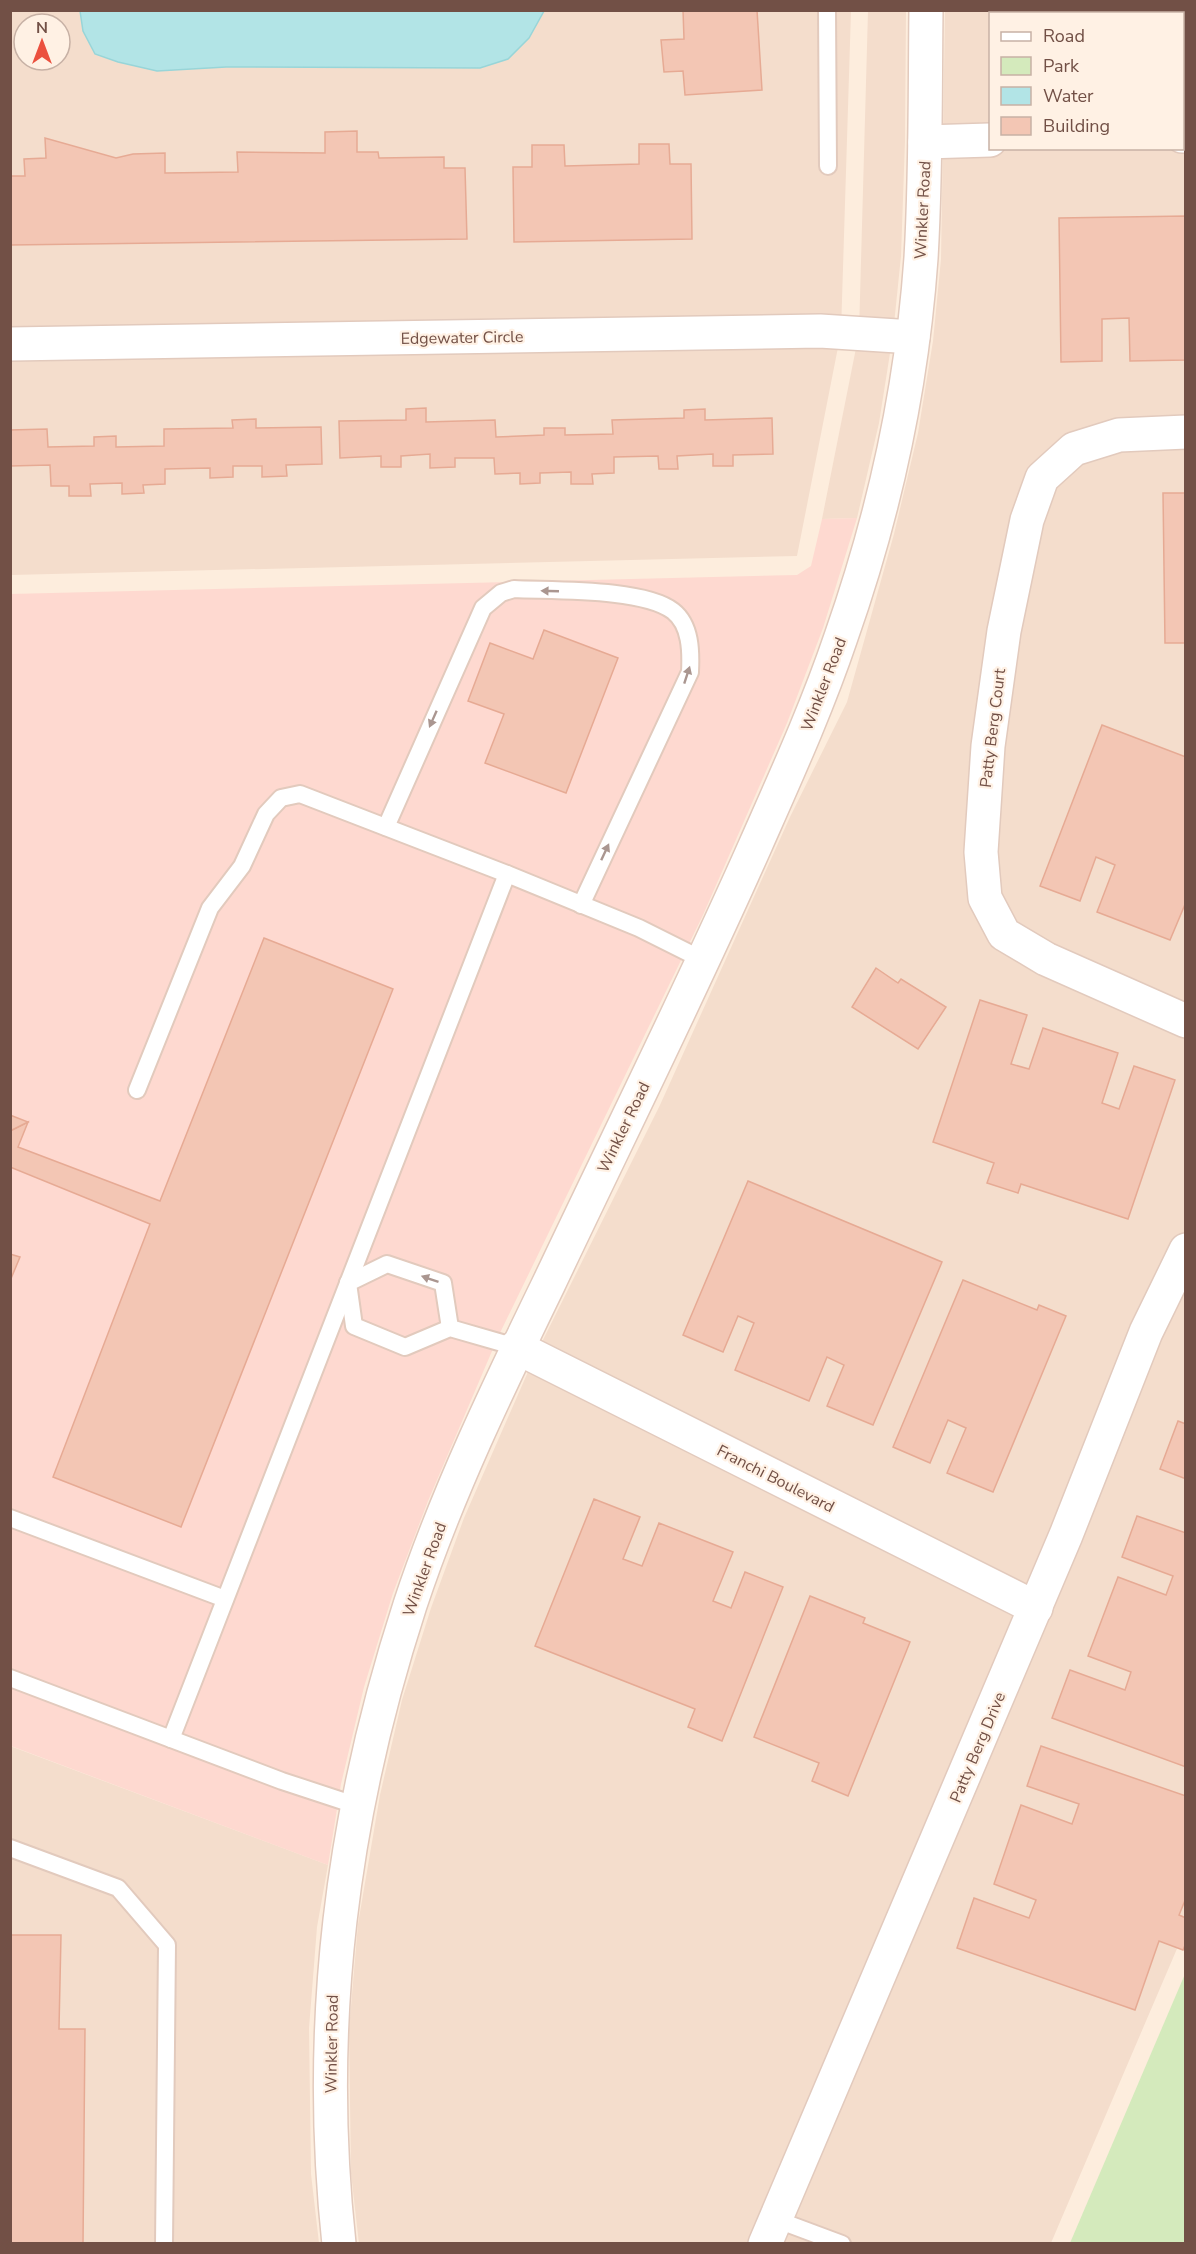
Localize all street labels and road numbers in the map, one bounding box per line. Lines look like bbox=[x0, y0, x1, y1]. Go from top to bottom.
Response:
street label: Winkler Road bbox=[909, 160, 937, 260]
street label: Edgewater Circle bbox=[400, 326, 524, 350]
street label: Winkler Road bbox=[796, 634, 852, 734]
street label: Patty Berg Court bbox=[975, 667, 1011, 789]
street label: Winkler Road bbox=[592, 1078, 655, 1177]
street label: Franchi Boulevard bbox=[713, 1440, 838, 1518]
street label: Winkler Road bbox=[398, 1519, 452, 1619]
street label: Patty Berg Drive bbox=[945, 1689, 1011, 1806]
street label: Winkler Road bbox=[320, 1995, 344, 2094]

